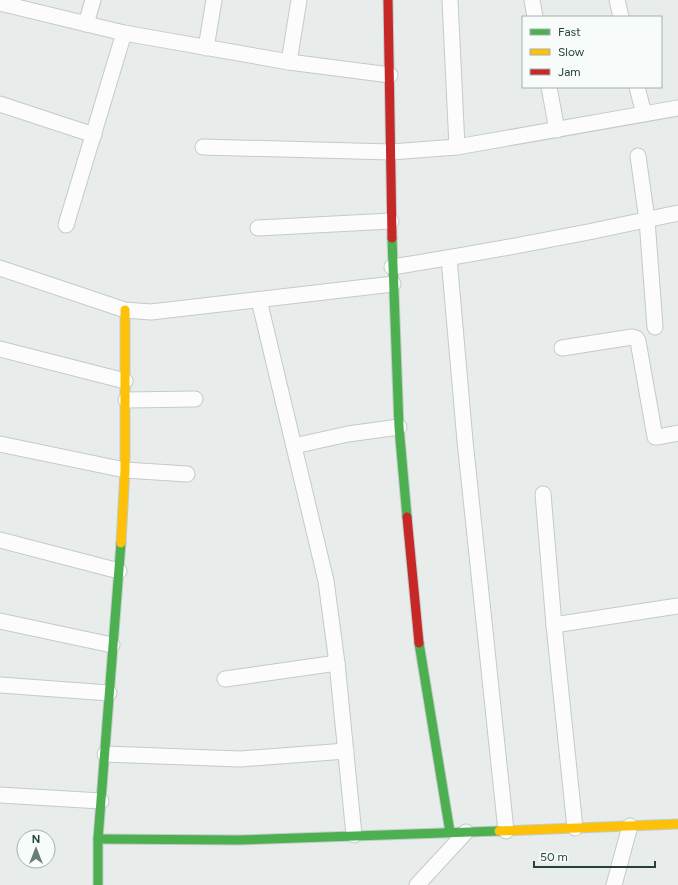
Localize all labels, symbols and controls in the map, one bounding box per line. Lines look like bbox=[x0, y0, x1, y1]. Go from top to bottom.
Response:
legend bbox=[522, 16, 662, 88]
text: Fast bbox=[558, 25, 581, 39]
text: Slow bbox=[558, 45, 585, 59]
text: Jam bbox=[558, 65, 581, 79]
north arrow bbox=[16, 829, 56, 869]
text: N bbox=[32, 833, 40, 846]
scale bar bbox=[534, 843, 655, 869]
text: 50 m bbox=[540, 850, 568, 864]

